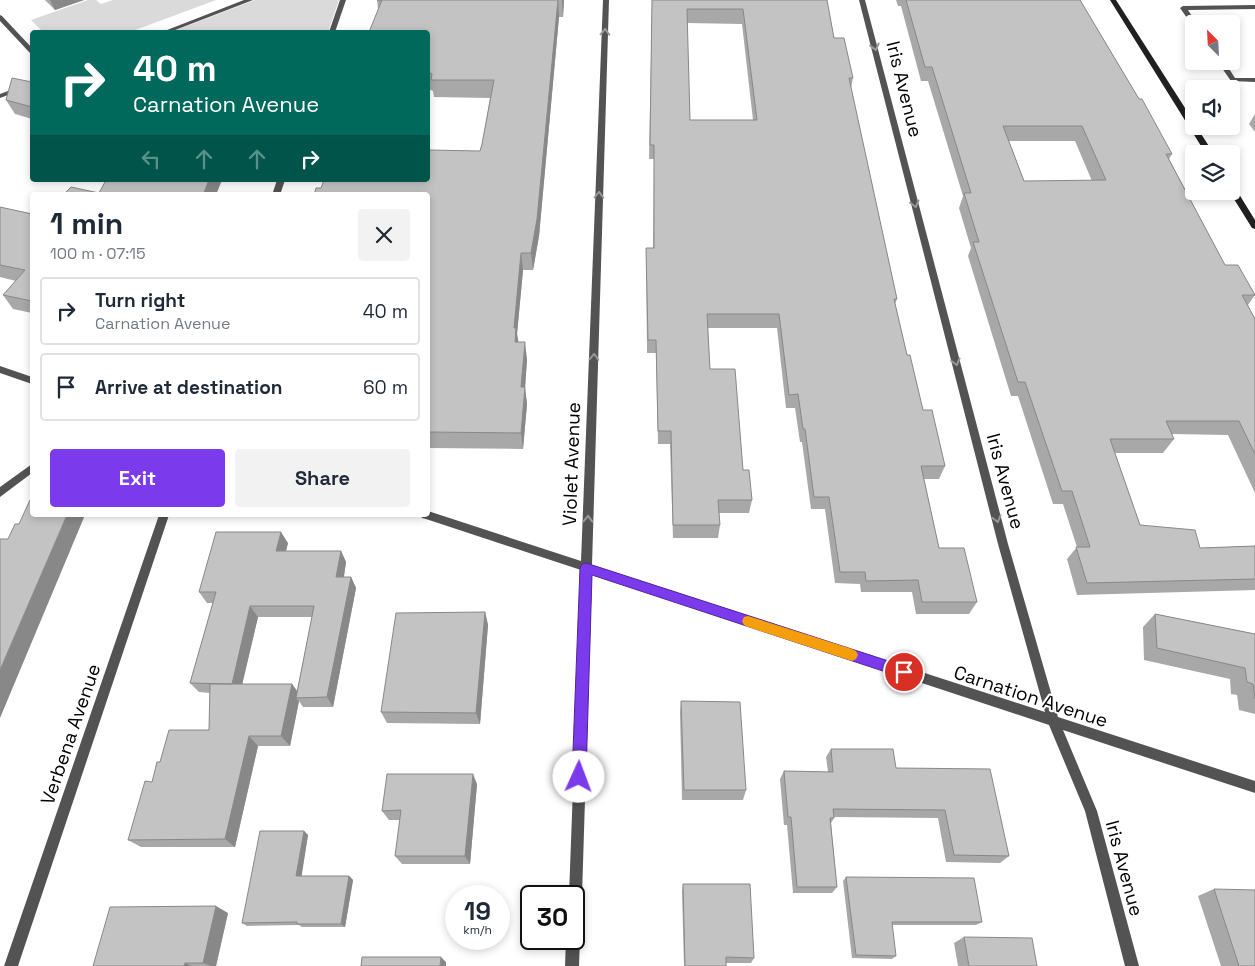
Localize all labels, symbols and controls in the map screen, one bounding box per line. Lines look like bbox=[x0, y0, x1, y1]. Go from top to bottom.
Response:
north arrow bbox=[1185, 15, 1240, 70]
map controls bbox=[1185, 15, 1240, 200]
one-way arrow bbox=[600, 28, 610, 36]
street label: Iris Avenue bbox=[881, 38, 929, 140]
one-way arrow bbox=[869, 43, 879, 51]
text: 40 m bbox=[133, 47, 217, 91]
icon: right bbox=[50, 50, 115, 115]
button: sound bbox=[1185, 80, 1240, 135]
text: Carnation Avenue bbox=[133, 90, 319, 118]
icon: left bbox=[137, 145, 165, 173]
icon: ahead bbox=[190, 145, 218, 173]
icon: ahead bbox=[243, 145, 271, 173]
icon: right bbox=[296, 145, 324, 173]
button: layers bbox=[1185, 145, 1240, 200]
one-way arrow bbox=[594, 190, 605, 198]
one-way arrow bbox=[910, 200, 920, 208]
text: 1 min bbox=[50, 204, 123, 243]
button: close bbox=[358, 209, 410, 261]
text: 100 m · 07:15 bbox=[50, 243, 146, 264]
text: Turn right bbox=[95, 288, 185, 313]
icon: right bbox=[52, 297, 80, 325]
text: 40 m bbox=[363, 299, 408, 324]
text: Carnation Avenue bbox=[95, 313, 230, 334]
one-way arrow bbox=[588, 353, 599, 361]
one-way arrow bbox=[950, 357, 961, 366]
icon: arrive bbox=[52, 373, 80, 401]
text: Arrive at destination bbox=[95, 375, 283, 400]
text: 60 m bbox=[363, 375, 408, 400]
street label: Violet Avenue bbox=[557, 402, 586, 527]
street label: Iris Avenue bbox=[981, 430, 1030, 532]
button: Exit bbox=[50, 449, 225, 507]
button: Share bbox=[235, 449, 410, 507]
one-way arrow bbox=[583, 515, 593, 523]
one-way arrow bbox=[991, 515, 1002, 524]
pin bbox=[883, 651, 925, 693]
icon: arrive bbox=[890, 658, 918, 686]
street label: Verbena Avenue bbox=[35, 660, 106, 808]
street label: Carnation Avenue bbox=[951, 660, 1111, 733]
position arrow bbox=[552, 750, 604, 802]
street label: Iris Avenue bbox=[1100, 817, 1149, 919]
speed limit sign: 30 bbox=[520, 885, 585, 950]
text: 19 bbox=[464, 895, 491, 927]
text: km/h bbox=[463, 922, 492, 938]

